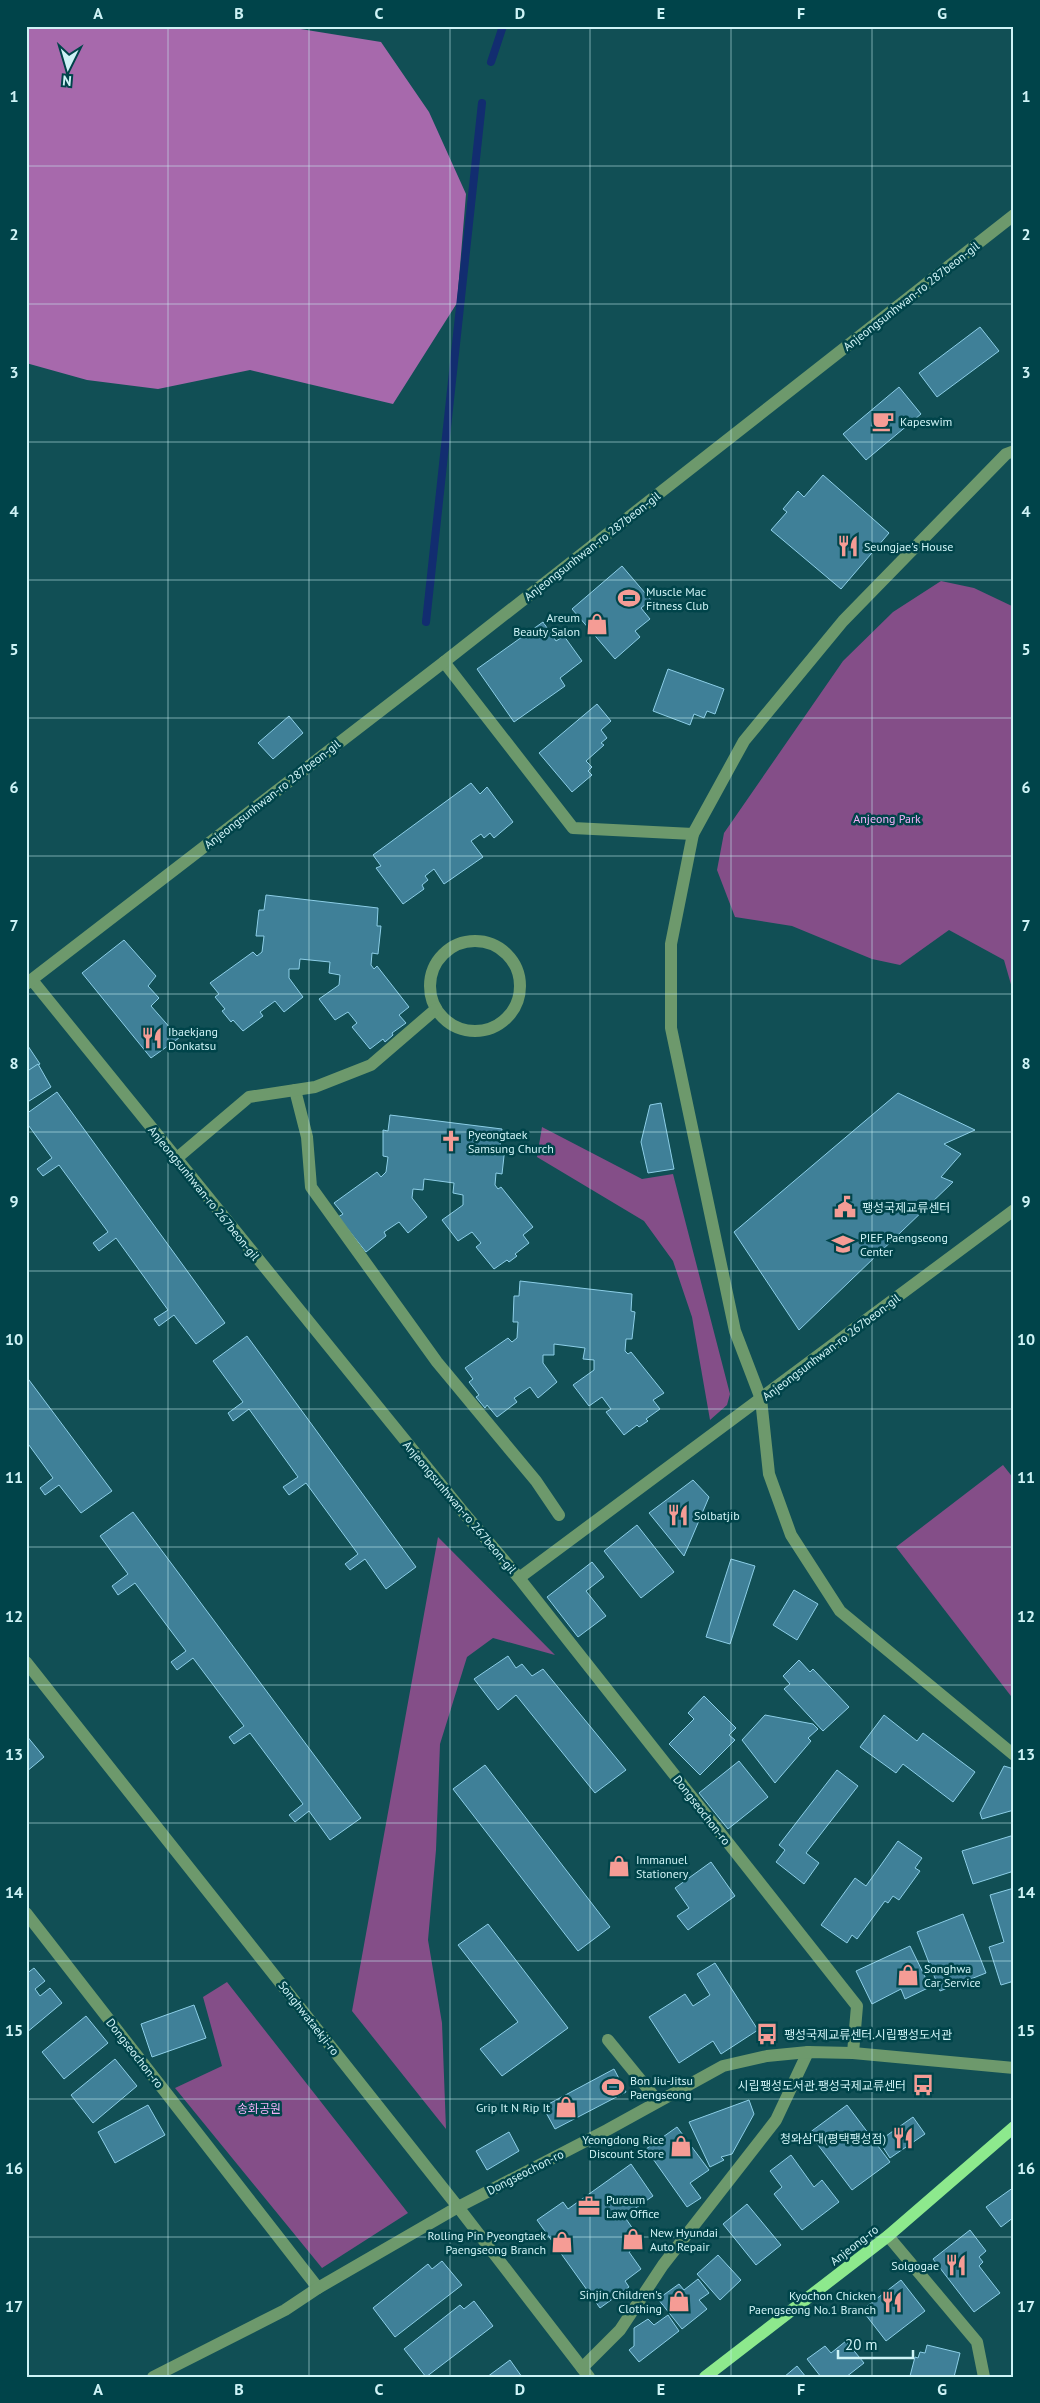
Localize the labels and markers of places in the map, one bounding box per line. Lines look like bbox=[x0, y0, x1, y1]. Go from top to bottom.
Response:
cafe icon: Kapeswim bbox=[870, 408, 896, 434]
place label: Kapeswim bbox=[900, 414, 952, 429]
restaurant icon: Seungjae's House bbox=[835, 533, 861, 559]
place label: Seungjae's House bbox=[864, 539, 953, 554]
place label: Muscle Mac Fitness Club bbox=[646, 584, 709, 613]
sports icon: Muscle Mac Fitness Club bbox=[616, 585, 642, 611]
place label: Areum Beauty Salon bbox=[513, 610, 580, 639]
shop icon: Areum Beauty Salon bbox=[584, 611, 610, 637]
place label: Ibaekjang Donkatsu bbox=[168, 1024, 218, 1053]
restaurant icon: Ibaekjang Donkatsu bbox=[139, 1025, 165, 1051]
place label: Pyeongtaek Samsung Church bbox=[468, 1127, 554, 1156]
church icon: Pyeongtaek Samsung Church bbox=[438, 1128, 464, 1154]
public building icon: 팽성국제교류센터 bbox=[832, 1194, 858, 1220]
place label: 팽성국제교류센터 bbox=[862, 1200, 950, 1215]
place label: PIEF Paengseong Center bbox=[860, 1230, 948, 1259]
school or university icon: PIEF Paengseong Center bbox=[830, 1231, 856, 1257]
restaurant icon: Solbatjib bbox=[665, 1502, 691, 1528]
place label: Solbatjib bbox=[694, 1508, 740, 1523]
place label: Immanuel Stationery bbox=[636, 1852, 689, 1881]
shop icon: Immanuel Stationery bbox=[606, 1853, 632, 1879]
place label: Songhwa Car Service bbox=[924, 1961, 981, 1990]
shop icon: Songhwa Car Service bbox=[895, 1962, 921, 1988]
bus stop icon: 팽성국제교류센터.시립팽성도서관 bbox=[754, 2021, 780, 2047]
place label: 팽성국제교류센터.시립팽성도서관 bbox=[784, 2027, 952, 2042]
bus stop icon: 시립팽성도서관.팽성국제교류센터 bbox=[910, 2072, 936, 2098]
place label: Bon Jiu-Jitsu Paengseong bbox=[630, 2073, 693, 2102]
sports icon: Bon Jiu-Jitsu Paengseong bbox=[600, 2074, 626, 2100]
place label: 시립팽성도서관.팽성국제교류센터 bbox=[738, 2078, 906, 2093]
shop icon: Grip It N Rip It bbox=[553, 2094, 579, 2120]
place label: Grip It N Rip It bbox=[476, 2100, 550, 2115]
restaurant icon: 청와삼대(평택팽성점) bbox=[890, 2125, 916, 2151]
place label: 청와삼대(평택팽성점) bbox=[780, 2131, 886, 2146]
place label: Yeongdong Rice Discount Store bbox=[582, 2132, 664, 2161]
shop icon: Yeongdong Rice Discount Store bbox=[668, 2133, 694, 2159]
place label: Pureum Law Office bbox=[606, 2192, 659, 2221]
office icon: Pureum Law Office bbox=[576, 2193, 602, 2219]
place label: New Hyundai Auto Repair bbox=[650, 2225, 718, 2254]
shop icon: New Hyundai Auto Repair bbox=[620, 2226, 646, 2252]
place label: Rolling Pin Pyeongtaek Paengseong Branch bbox=[427, 2228, 546, 2257]
shop icon: Rolling Pin Pyeongtaek Paengseong Branch bbox=[549, 2229, 575, 2255]
restaurant icon: Solgogae bbox=[943, 2252, 969, 2278]
place label: Solgogae bbox=[891, 2258, 939, 2273]
place label: Sinjin Children's Clothing bbox=[579, 2287, 662, 2316]
shop icon: Sinjin Children's Clothing bbox=[666, 2288, 692, 2314]
place label: Kyochon Chicken Paengseong No.1 Branch bbox=[749, 2288, 876, 2317]
restaurant icon: Kyochon Chicken Paengseong No.1 Branch bbox=[879, 2289, 905, 2315]

